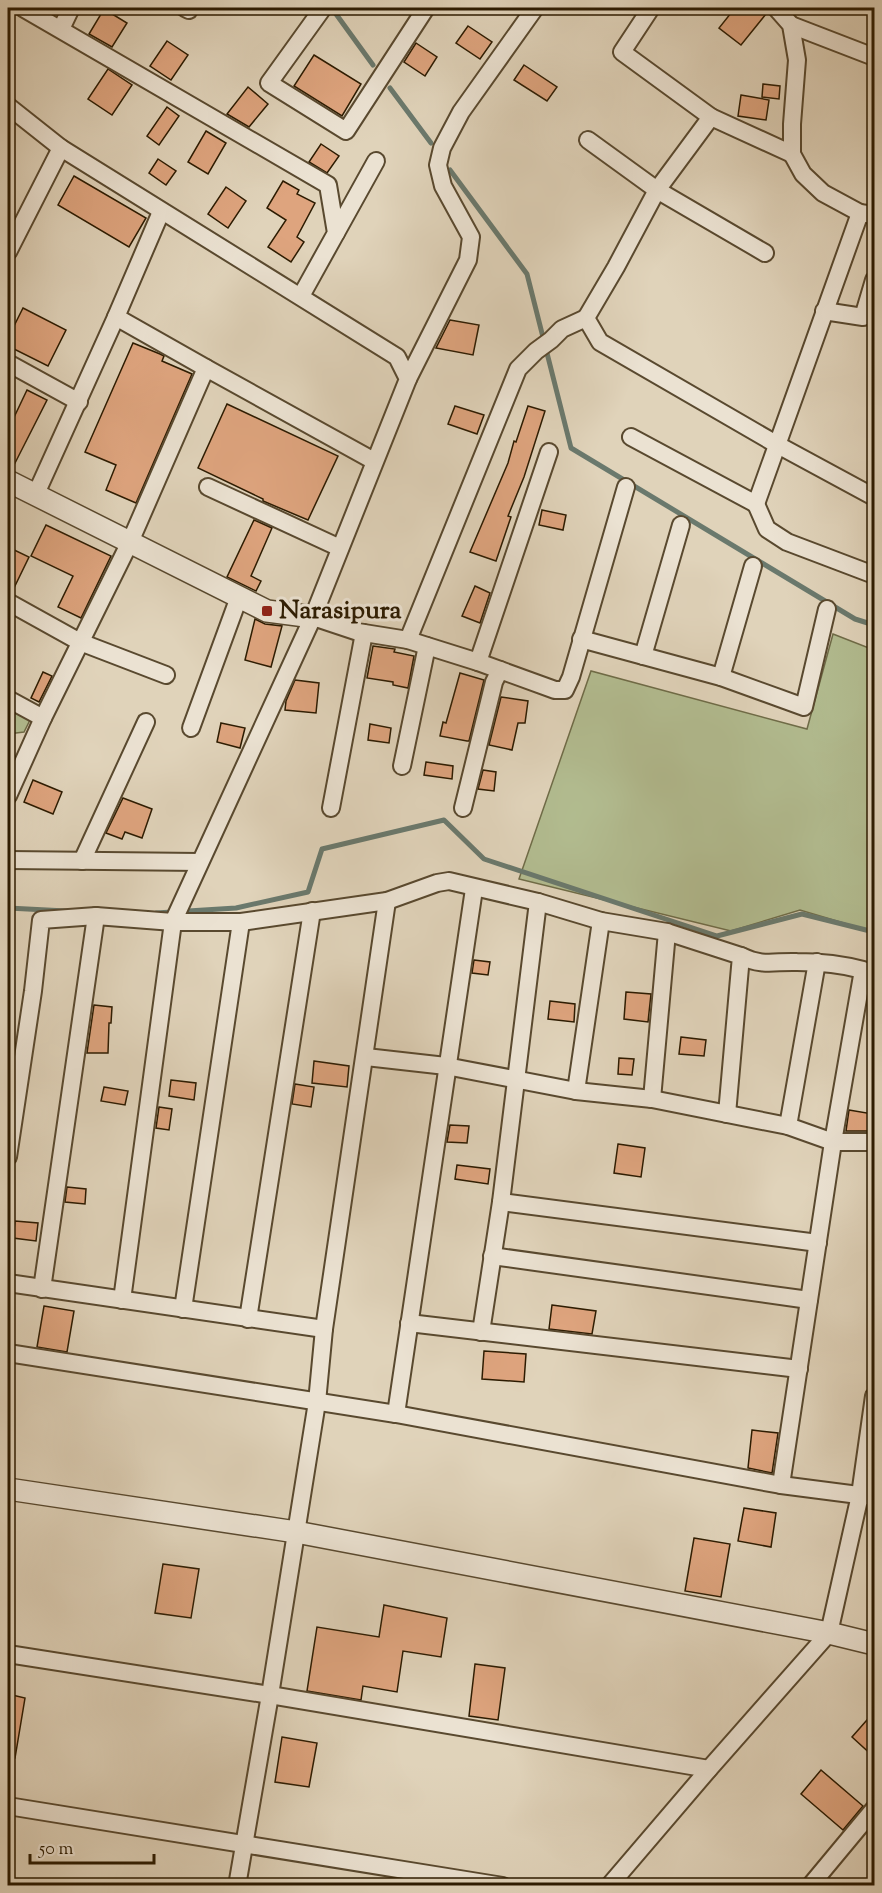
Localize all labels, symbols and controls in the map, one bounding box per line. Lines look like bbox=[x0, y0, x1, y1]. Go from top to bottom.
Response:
place label: Narasipura bbox=[279, 593, 402, 630]
marker: Narasipura bbox=[260, 604, 274, 618]
scale bar bbox=[30, 1827, 154, 1865]
text: 50 m bbox=[38, 1837, 74, 1863]

